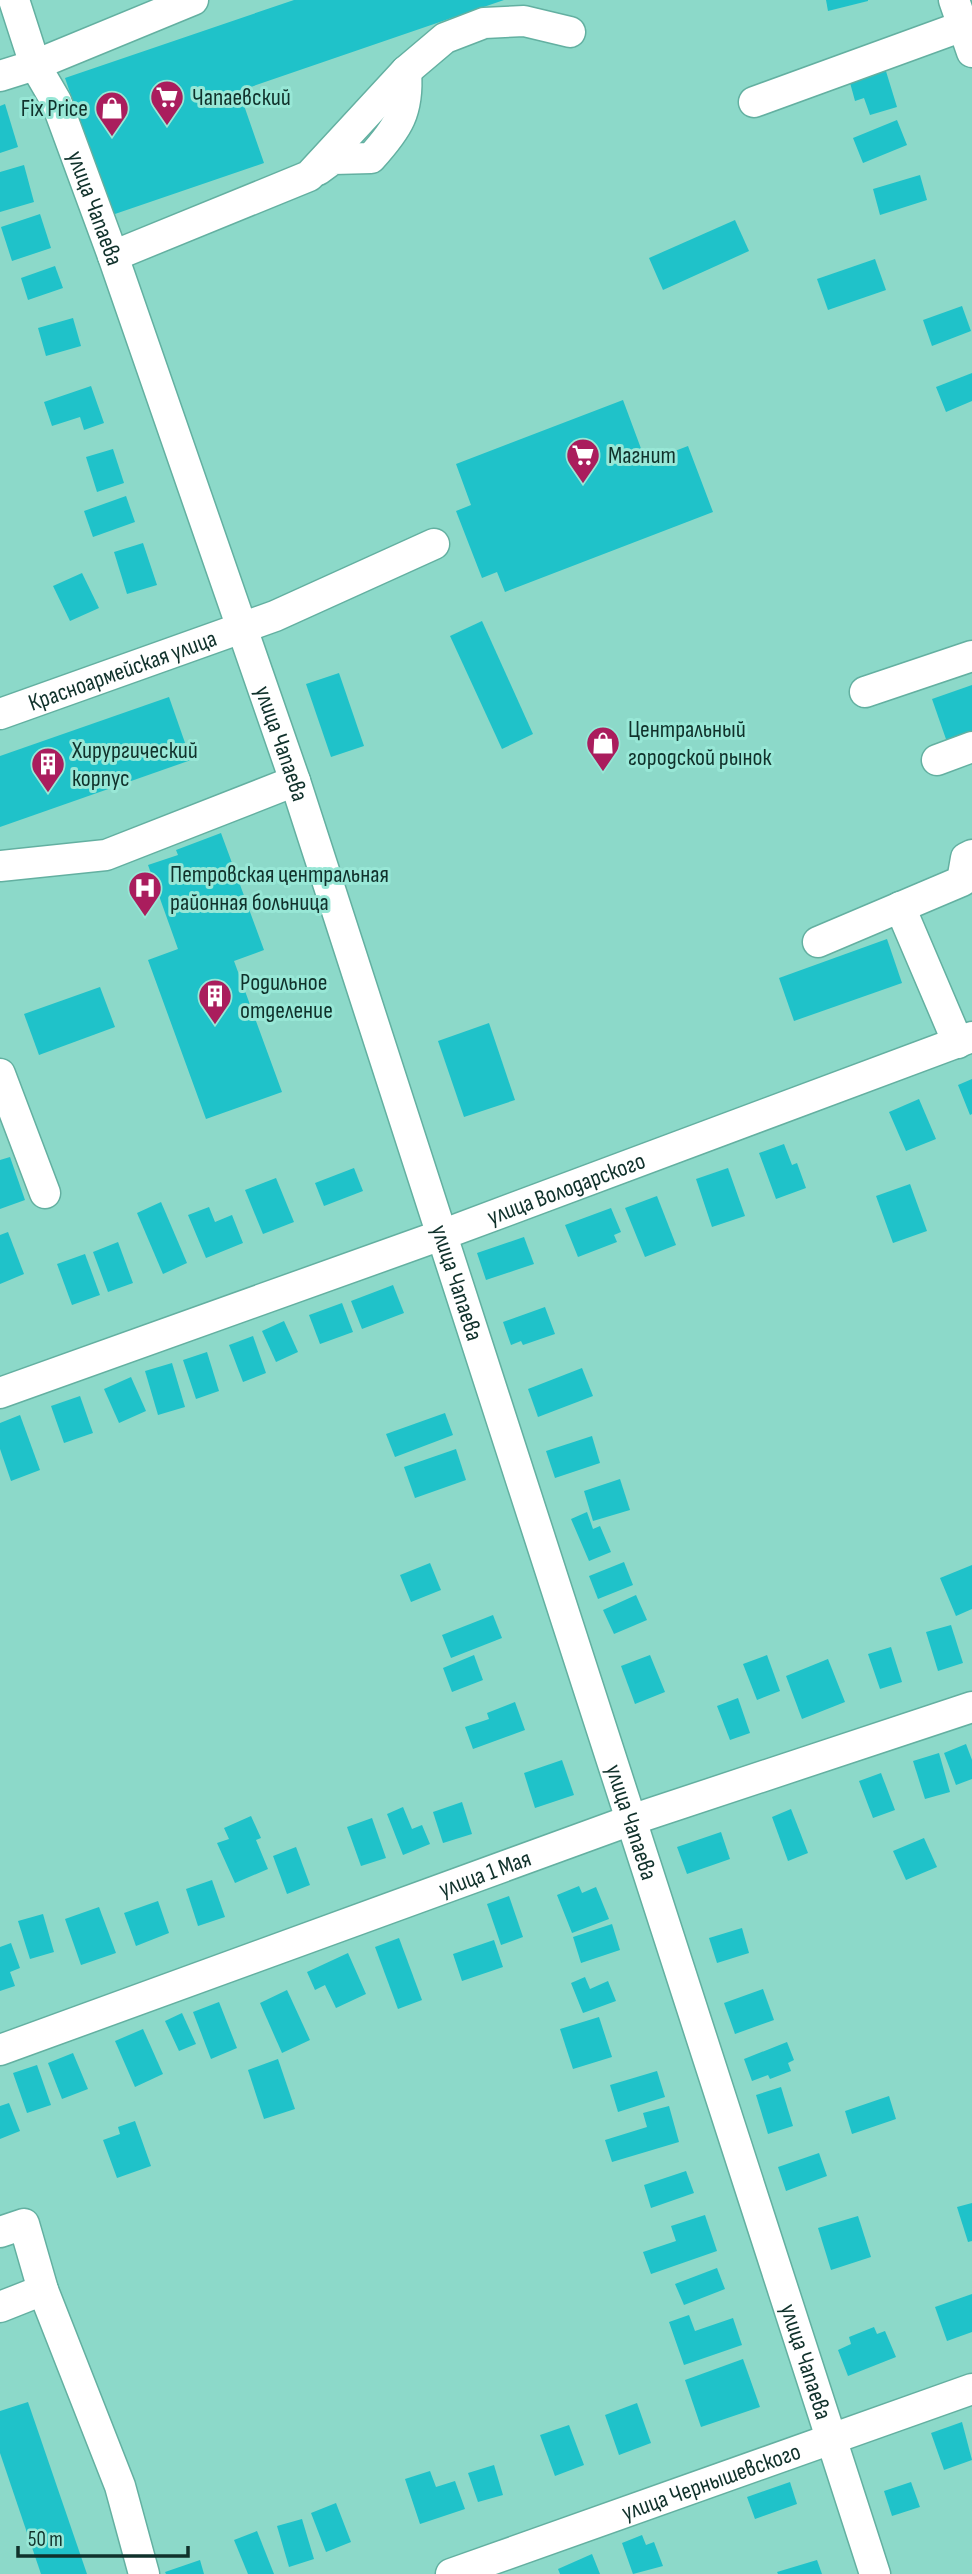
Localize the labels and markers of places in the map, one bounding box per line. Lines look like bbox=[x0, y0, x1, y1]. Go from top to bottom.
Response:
supermarket icon: Чапаевский bbox=[148, 78, 186, 127]
place label: Чапаевский bbox=[192, 83, 291, 112]
shop icon: Fix Price bbox=[93, 89, 131, 138]
place label: Fix Price bbox=[21, 94, 88, 123]
supermarket icon: Магнит bbox=[564, 436, 602, 485]
place label: Магнит bbox=[608, 441, 676, 470]
place label: Центральный городской рынок bbox=[628, 715, 772, 772]
shop icon: Центральный городской рынок bbox=[584, 724, 622, 773]
place label: Хирургический корпус bbox=[71, 736, 198, 793]
building icon: Хирургический корпус bbox=[29, 745, 67, 794]
place label: Петровская центральная районная больница bbox=[170, 860, 389, 917]
hospital icon: Петровская центральная районная больница bbox=[126, 869, 164, 918]
place label: Родильное отделение bbox=[240, 968, 333, 1025]
building icon: Родильное отделение bbox=[196, 977, 234, 1026]

